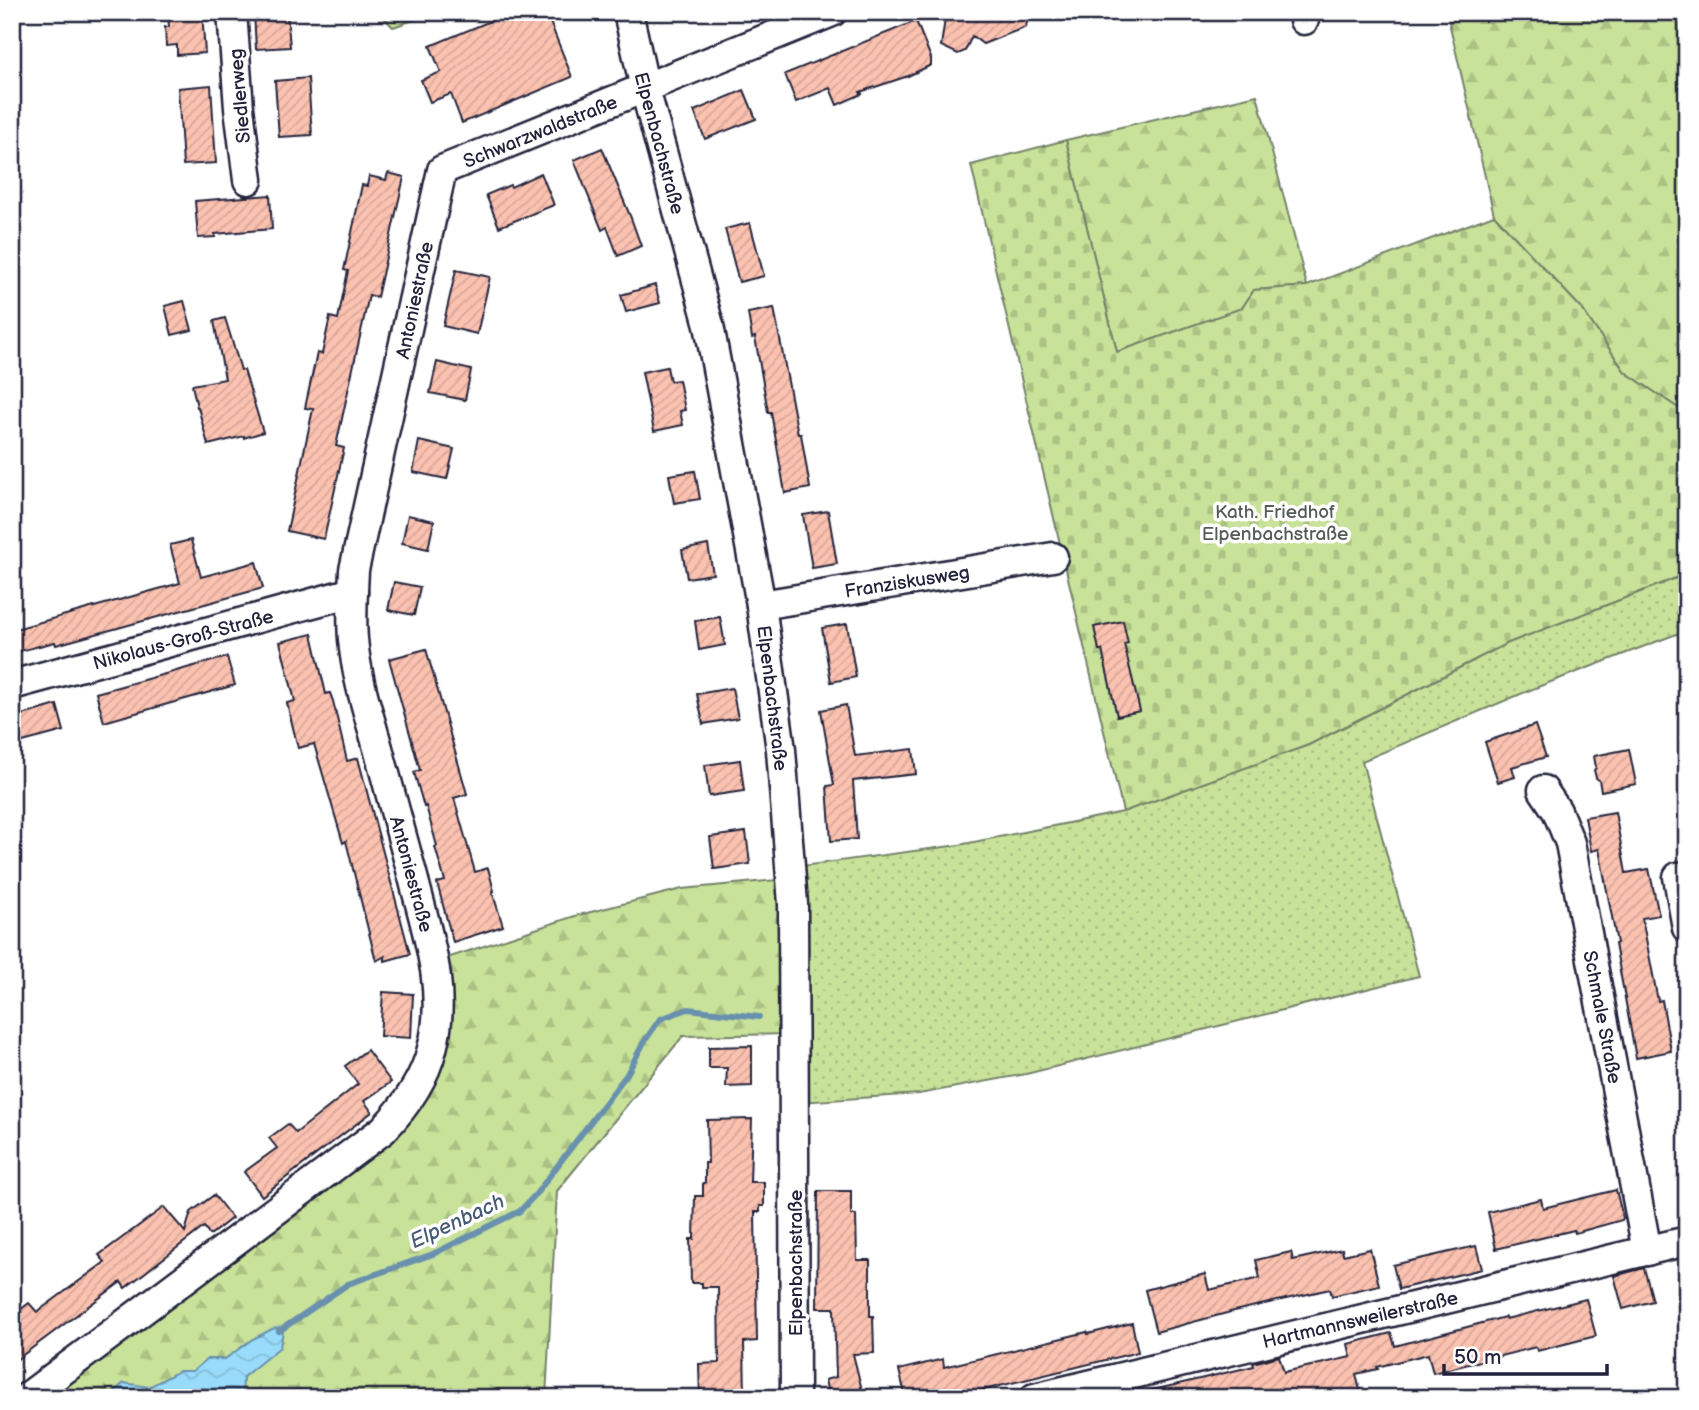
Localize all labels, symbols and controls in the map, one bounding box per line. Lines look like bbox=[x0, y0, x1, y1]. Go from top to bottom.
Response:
street label: Siedlerweg bbox=[225, 47, 256, 144]
street label: Elpenbachstraße bbox=[629, 70, 689, 217]
street label: Schwarzwaldstraße bbox=[460, 91, 621, 174]
street label: Antoniestraße bbox=[392, 240, 439, 361]
park label: Kath. Friedhof Elpenbachstraße bbox=[1202, 501, 1348, 546]
street label: Franziskusweg bbox=[843, 561, 971, 604]
street label: Nikolaus-Groß-Straße bbox=[91, 605, 276, 676]
street label: Elpenbachstraße bbox=[751, 624, 792, 772]
street label: Antoniestraße bbox=[384, 814, 437, 935]
street label: Schmale Straße bbox=[1577, 949, 1626, 1086]
water label: Elpenbach bbox=[406, 1189, 509, 1254]
street label: Elpenbachstraße bbox=[785, 1190, 808, 1336]
street label: Hartmannsweilerstraße bbox=[1260, 1287, 1460, 1354]
scale bar bbox=[1444, 1333, 1606, 1377]
text: 50 m bbox=[1454, 1345, 1501, 1370]

